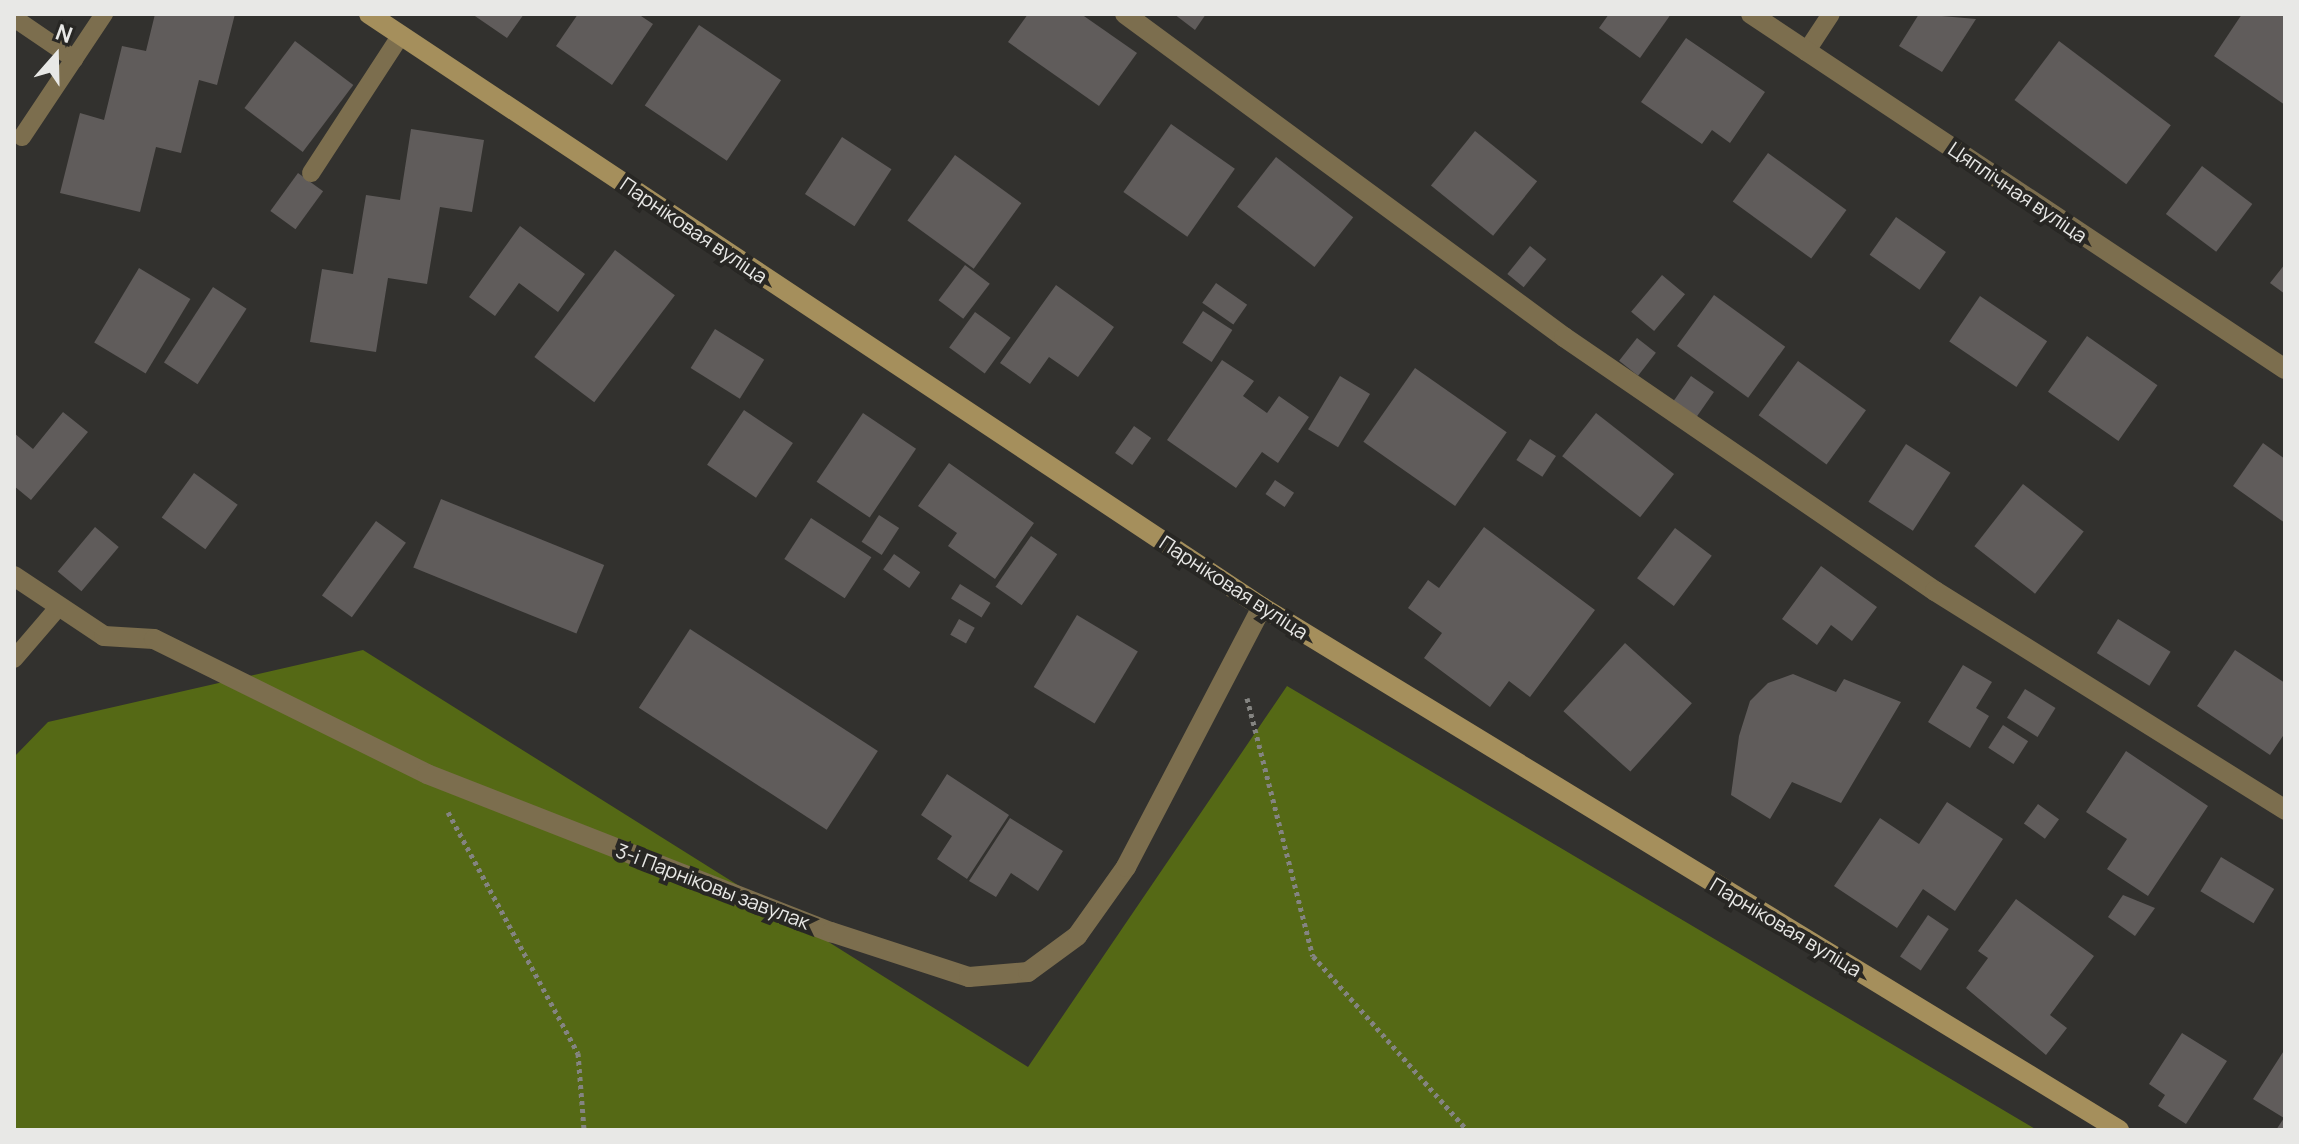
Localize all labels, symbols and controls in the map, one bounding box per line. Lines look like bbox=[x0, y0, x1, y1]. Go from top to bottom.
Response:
north arrow bbox=[16, 16, 96, 96]
text: N bbox=[52, 17, 77, 50]
street label: Цяплічная вуліца bbox=[1944, 137, 2092, 247]
street label: Парніковая вуліца bbox=[616, 172, 772, 288]
street label: Парніковая вуліца bbox=[1155, 530, 1313, 644]
street label: 3-і Парніковы завулак bbox=[613, 838, 813, 934]
street label: Парніковая вуліца bbox=[1706, 872, 1866, 982]

